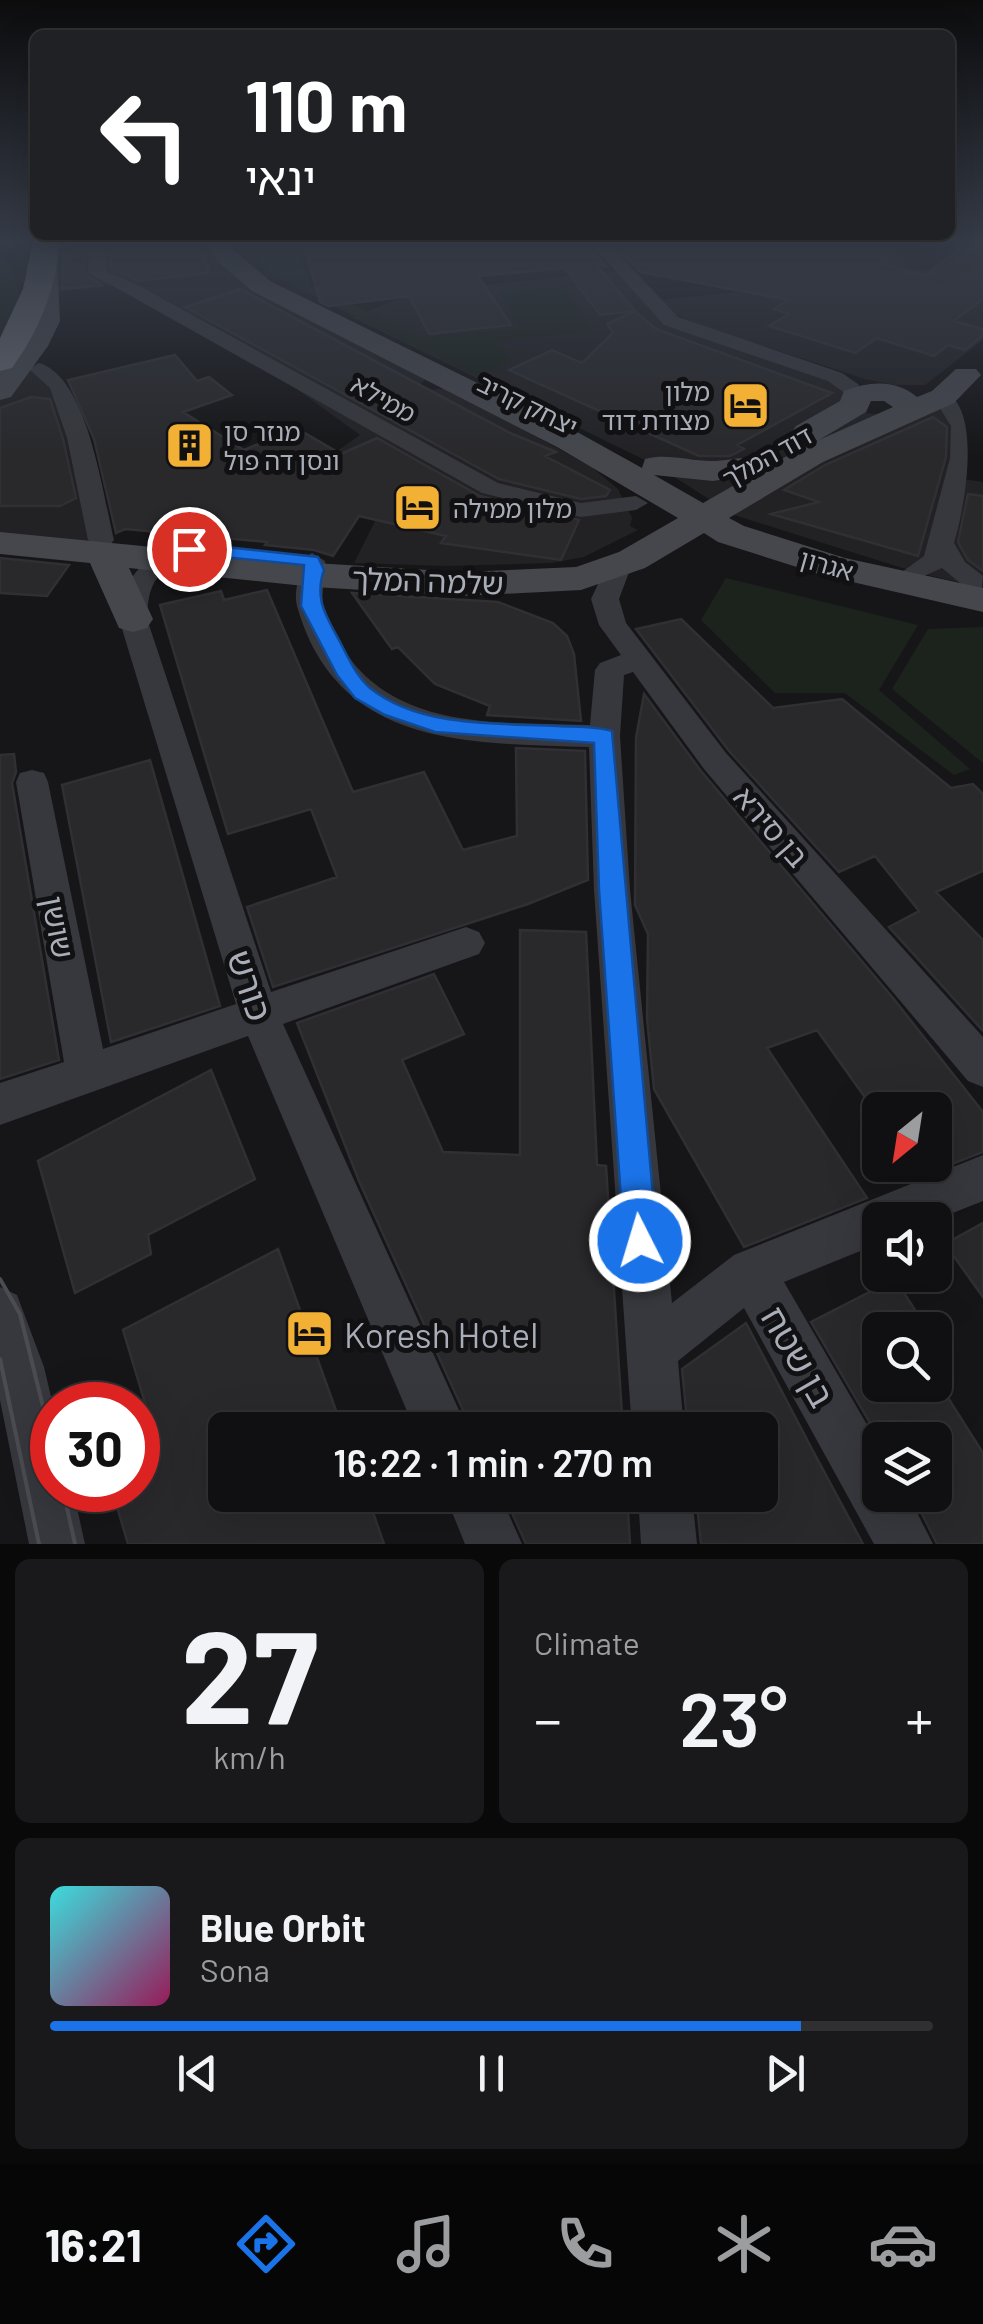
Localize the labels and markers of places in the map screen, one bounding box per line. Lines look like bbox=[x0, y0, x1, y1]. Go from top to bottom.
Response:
place label: מלון מצודת דוד bbox=[602, 376, 710, 435]
hotel icon: מלון מצודת דוד bbox=[719, 379, 771, 431]
place label: מנזר סן ונסן דה פול bbox=[224, 416, 340, 475]
building icon: מנזר סן ונסן דה פול bbox=[163, 419, 215, 471]
hotel icon: מלון ממילה bbox=[392, 482, 444, 534]
place label: מלון ממילה bbox=[453, 493, 572, 523]
pin bbox=[147, 507, 232, 592]
hotel icon: Koresh Hotel bbox=[283, 1308, 335, 1360]
place label: Koresh Hotel bbox=[344, 1313, 538, 1355]

